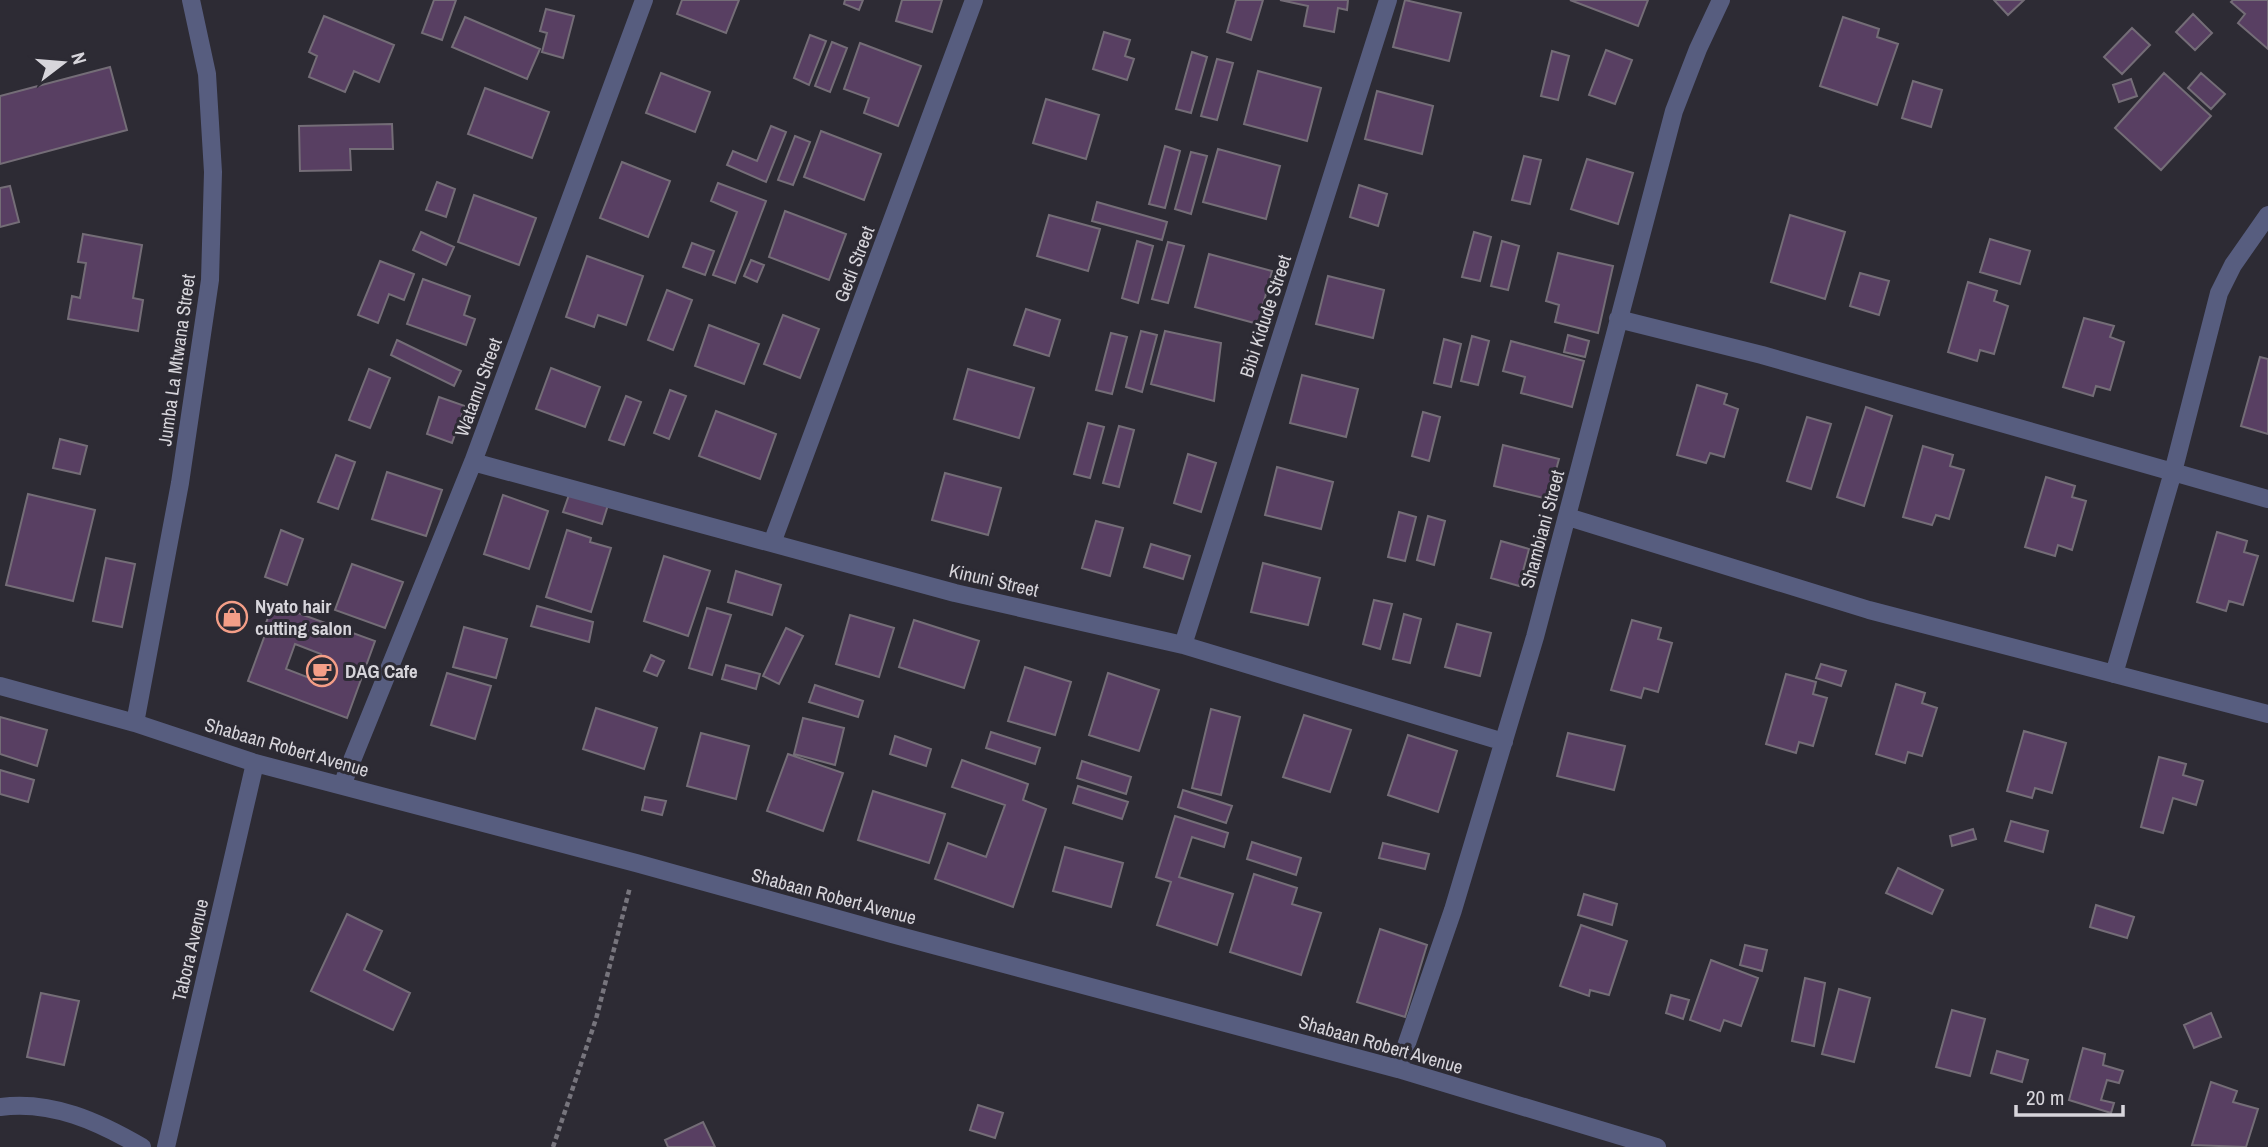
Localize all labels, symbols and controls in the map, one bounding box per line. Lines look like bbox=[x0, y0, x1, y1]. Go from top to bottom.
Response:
north arrow bbox=[28, 28, 98, 98]
text: N bbox=[65, 49, 93, 67]
street label: Gedi Street bbox=[828, 222, 881, 306]
street label: Bibi Kidude Street bbox=[1233, 251, 1297, 381]
street label: Jumba La Mtwana Street bbox=[151, 272, 201, 448]
street label: Watamu Street bbox=[448, 333, 508, 440]
street label: Shambiani Street bbox=[1514, 466, 1570, 591]
street label: Kinuni Street bbox=[947, 557, 1042, 603]
place label: Nyato hair cutting salon bbox=[255, 593, 352, 641]
shop icon: Nyato hair cutting salon bbox=[215, 600, 249, 634]
cafe icon: DAG Cafe bbox=[305, 654, 339, 688]
place label: DAG Cafe bbox=[345, 658, 418, 684]
street label: Shabaan Robert Avenue bbox=[202, 711, 372, 783]
street label: Shabaan Robert Avenue bbox=[749, 862, 919, 930]
street label: Tabora Avenue bbox=[166, 896, 214, 1004]
street label: Shabaan Robert Avenue bbox=[1296, 1008, 1466, 1080]
scale bar bbox=[2016, 1074, 2123, 1118]
text: 20 m bbox=[2026, 1083, 2064, 1112]

